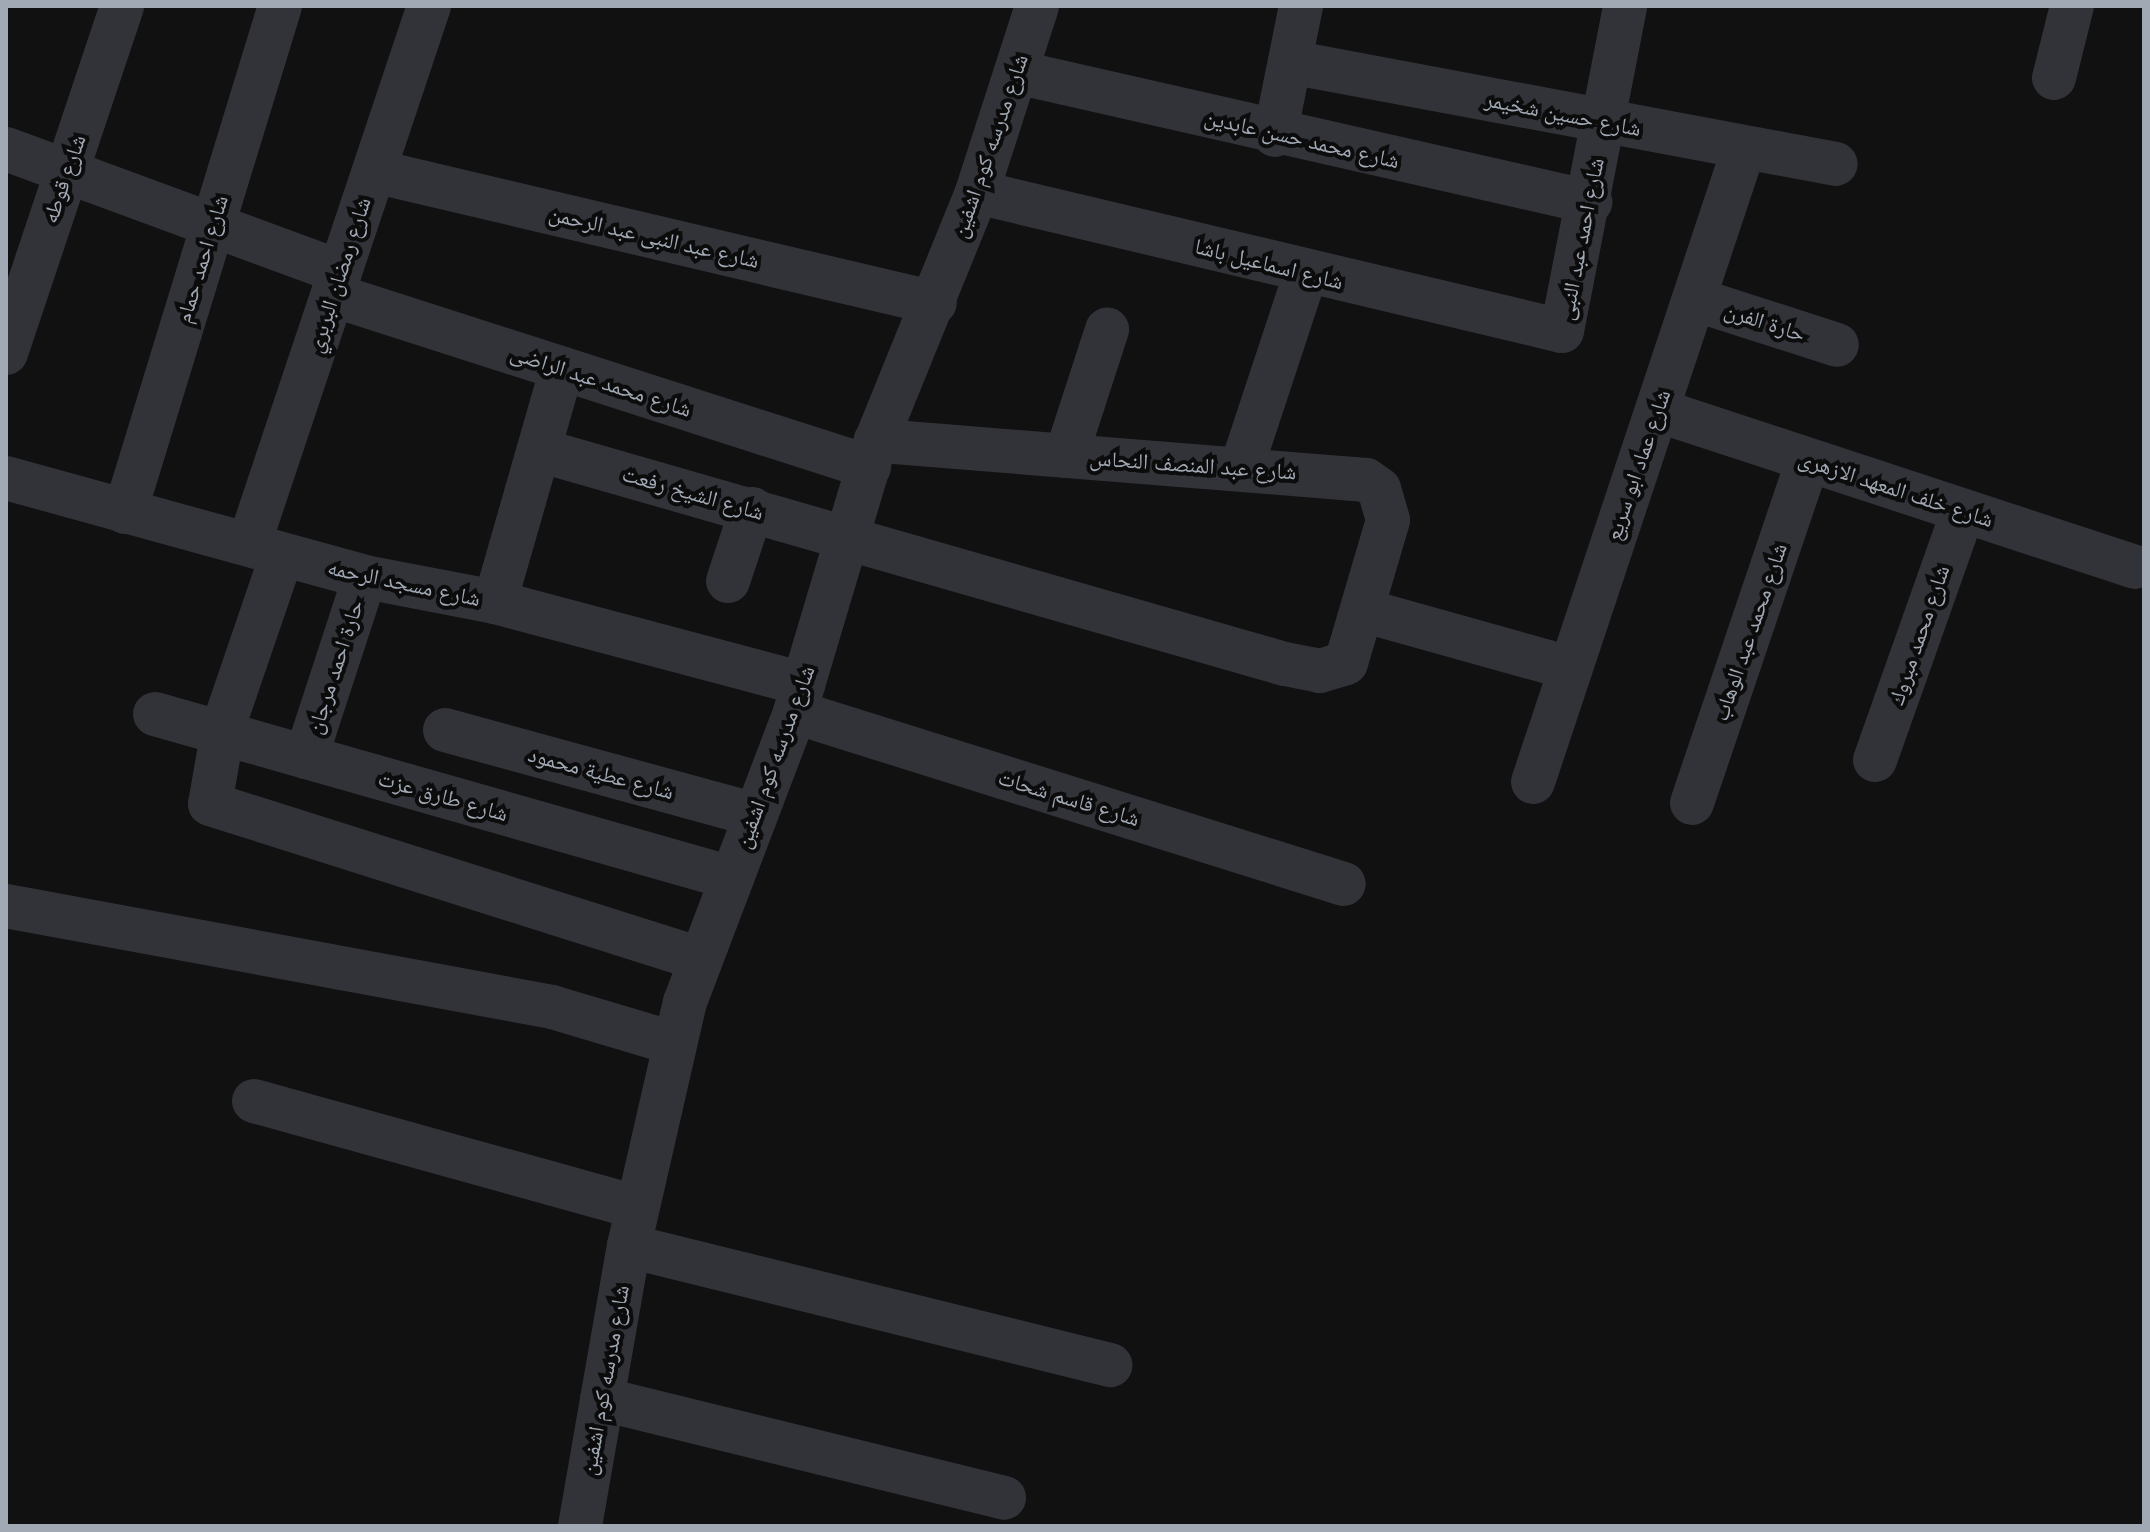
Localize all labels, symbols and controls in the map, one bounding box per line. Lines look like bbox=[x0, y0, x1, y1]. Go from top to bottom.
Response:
street label: شارع مدرسه كوم اشفين bbox=[946, 51, 1034, 241]
street label: شارع حسين شخيمر bbox=[1483, 86, 1643, 142]
street label: شارع محمد حسن عابدين bbox=[1202, 104, 1402, 174]
street label: شارع قوطه bbox=[37, 131, 91, 227]
street label: شارع احمد عبد النبى bbox=[1552, 156, 1610, 322]
street label: شارع احمد حمام bbox=[170, 192, 234, 326]
street label: شارع رمضان البربري bbox=[301, 194, 377, 356]
street label: شارع عبد النبى عبد الرحمن bbox=[546, 200, 762, 274]
street label: شارع اسماعيل باشا bbox=[1192, 233, 1346, 295]
street label: حارة الفرن bbox=[1721, 297, 1809, 347]
street label: شارع محمد عبد الراضى bbox=[507, 339, 695, 423]
street label: شارع عماد ابو سريع bbox=[1600, 386, 1676, 544]
street label: شارع عبد المنصف النحاس bbox=[1089, 445, 1297, 485]
street label: شارع خلف المعهد الازهرى bbox=[1795, 445, 1997, 533]
street label: شارع الشيخ رفعت bbox=[619, 460, 767, 526]
street label: شارع محمد عبد الوهاب bbox=[1707, 540, 1793, 724]
street label: شارع مسجد الرحمه bbox=[325, 554, 483, 612]
street label: شارع محمد مبروك bbox=[1883, 562, 1955, 708]
street label: حارة احمد مرجان bbox=[301, 597, 369, 737]
street label: شارع مدرسه كوم اشفين bbox=[730, 662, 820, 852]
street label: شارع عطية محمود bbox=[525, 741, 677, 805]
street label: شارع قاسم شحات bbox=[995, 764, 1143, 832]
street label: شارع طارق عزت bbox=[375, 765, 511, 827]
street label: شارع مدرسه كوم اشفين bbox=[575, 1283, 635, 1477]

